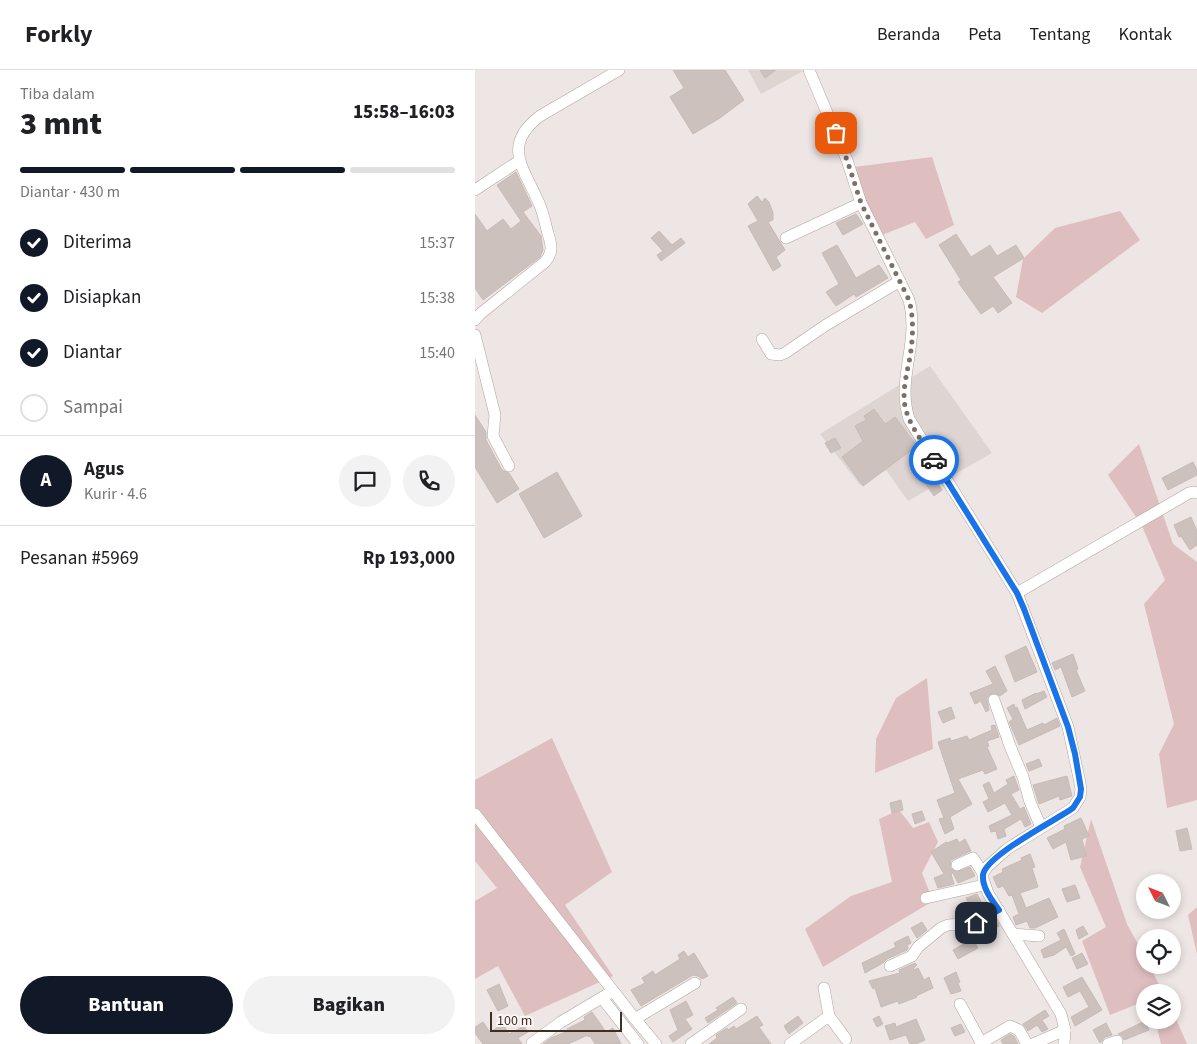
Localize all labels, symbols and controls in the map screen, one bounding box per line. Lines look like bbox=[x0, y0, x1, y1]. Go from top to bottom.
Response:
text: Forkly bbox=[25, 17, 93, 52]
text: Beranda bbox=[877, 22, 940, 47]
text: Peta bbox=[968, 22, 1001, 47]
text: Tentang bbox=[1029, 22, 1090, 47]
text: Kontak bbox=[1118, 22, 1172, 47]
text: Tiba dalam bbox=[20, 83, 95, 105]
text: 15:58–16:03 bbox=[353, 99, 455, 126]
text: 3 mnt bbox=[20, 101, 102, 147]
pin bbox=[815, 112, 857, 154]
icon: bag bbox=[822, 119, 850, 147]
text: Diantar · 430 m bbox=[20, 181, 120, 203]
icon: check bbox=[20, 229, 48, 257]
text: Diterima bbox=[63, 229, 132, 256]
text: 15:37 bbox=[419, 232, 455, 254]
icon: check bbox=[20, 284, 48, 312]
text: Disiapkan bbox=[63, 284, 141, 311]
text: 15:38 bbox=[419, 287, 455, 309]
icon: check bbox=[20, 339, 48, 367]
text: Diantar bbox=[63, 339, 122, 366]
text: 15:40 bbox=[419, 342, 455, 364]
text: Sampai bbox=[63, 394, 123, 421]
courier bbox=[909, 435, 959, 485]
icon: car bbox=[920, 446, 948, 474]
button: chat bbox=[339, 455, 391, 507]
button: phone bbox=[403, 455, 455, 507]
text: Agus bbox=[84, 456, 124, 483]
text: A bbox=[41, 467, 51, 494]
text: Kurir · 4.6 bbox=[84, 483, 147, 505]
text: Pesanan #5969 bbox=[20, 545, 139, 572]
text: Rp 193,000 bbox=[363, 545, 455, 572]
north arrow bbox=[1136, 874, 1181, 919]
map controls bbox=[1136, 874, 1181, 1029]
pin bbox=[955, 902, 997, 944]
icon: home bbox=[962, 909, 990, 937]
button: locate bbox=[1136, 929, 1181, 974]
button: Bantuan bbox=[20, 976, 233, 1034]
button: Bagikan bbox=[243, 976, 455, 1034]
button: layers bbox=[1136, 984, 1181, 1029]
scale bar bbox=[490, 1009, 623, 1032]
text: 100 m bbox=[497, 1011, 532, 1031]

